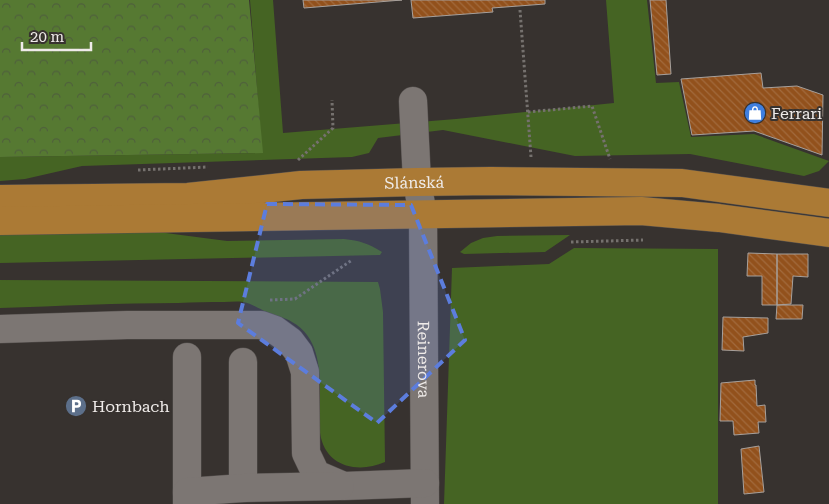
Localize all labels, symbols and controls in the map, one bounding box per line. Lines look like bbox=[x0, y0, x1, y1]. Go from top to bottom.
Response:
scale bar bbox=[22, 20, 91, 52]
text: 20 m bbox=[30, 28, 65, 46]
shop icon: Ferrari bbox=[743, 101, 767, 125]
place label: Ferrari bbox=[771, 104, 822, 123]
street label: Slánská bbox=[384, 172, 445, 192]
street label: Reinerova bbox=[414, 321, 434, 398]
parking icon: Hornbach bbox=[64, 394, 88, 418]
place label: Hornbach bbox=[92, 397, 170, 416]

